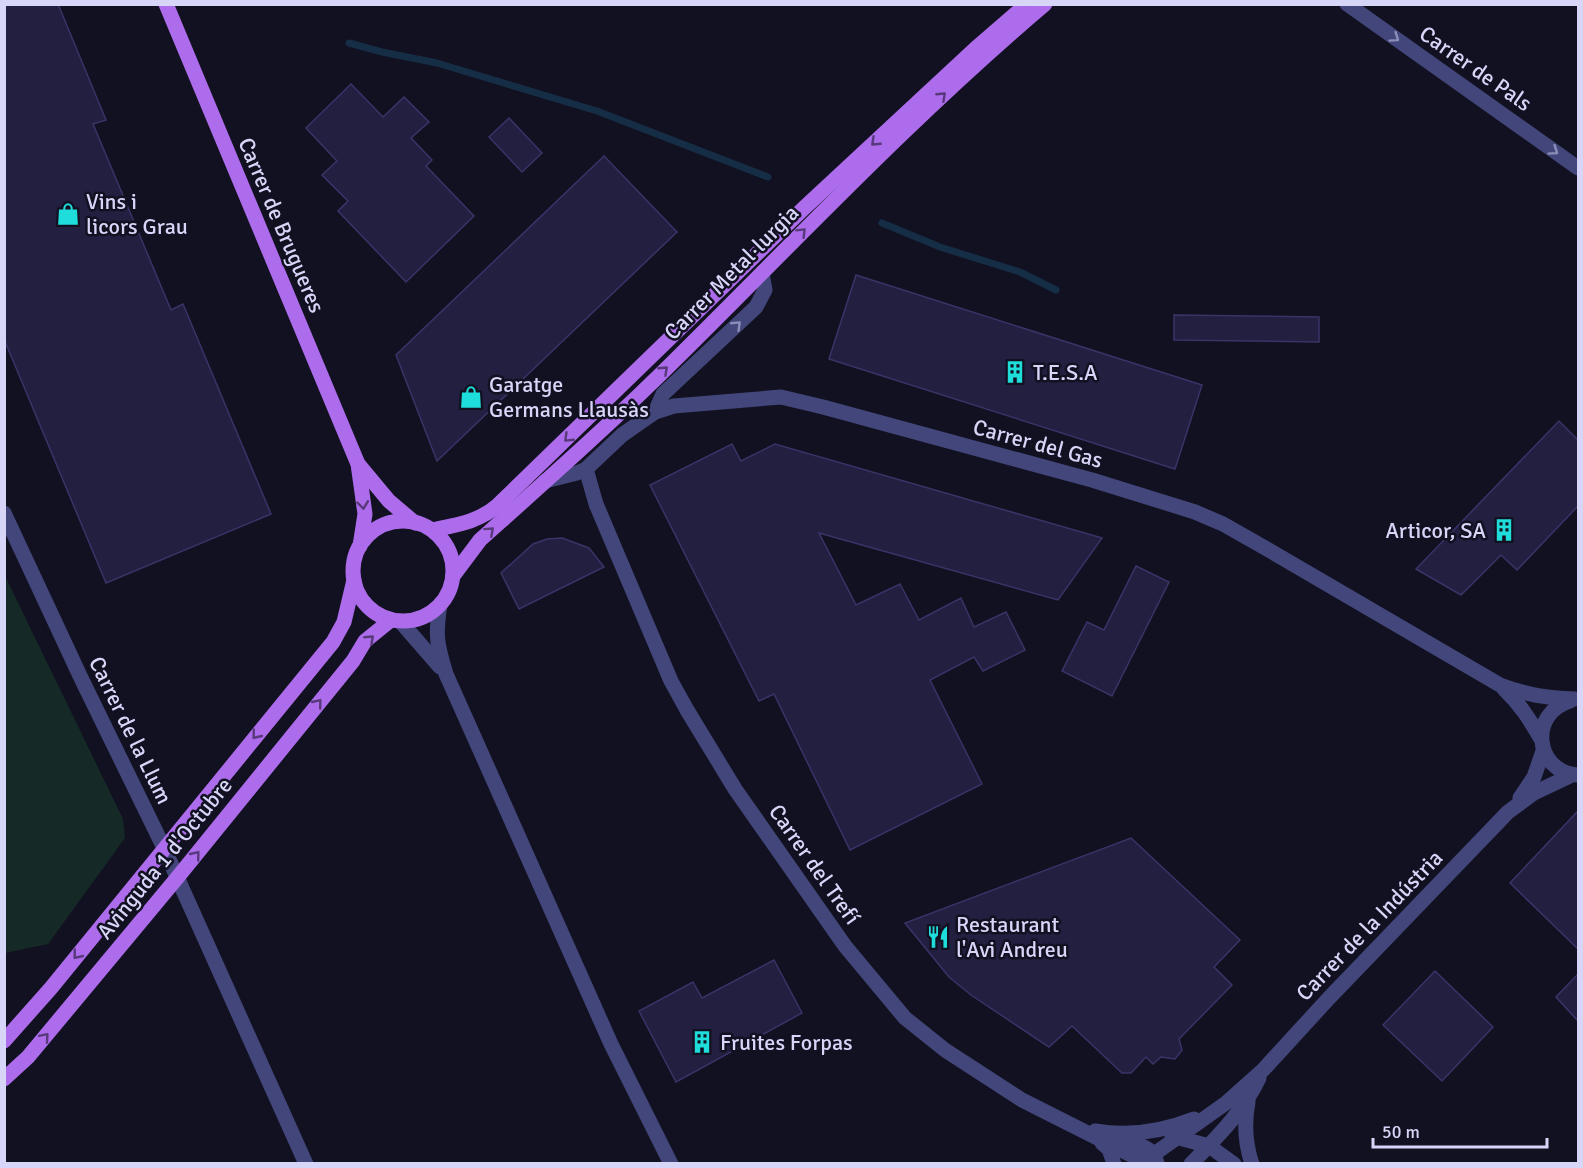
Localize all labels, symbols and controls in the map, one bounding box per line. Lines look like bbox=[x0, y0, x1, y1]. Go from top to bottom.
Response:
street label: Carrer de Pals bbox=[1414, 20, 1537, 117]
one-way arrow bbox=[1389, 31, 1400, 42]
one-way arrow bbox=[936, 92, 946, 103]
street label: Carrer de Brugueres bbox=[232, 134, 331, 317]
one-way arrow bbox=[871, 135, 881, 146]
one-way arrow bbox=[1548, 144, 1559, 155]
place label: Vins i licors Grau bbox=[86, 188, 188, 240]
street label: Carrer Metal·lurgia bbox=[658, 199, 804, 345]
shop icon: Vins i licors Grau bbox=[55, 201, 81, 227]
one-way arrow bbox=[796, 228, 806, 239]
one-way arrow bbox=[730, 321, 741, 332]
building icon: T.E.S.A bbox=[1002, 359, 1028, 385]
place label: T.E.S.A bbox=[1033, 359, 1098, 386]
one-way arrow bbox=[658, 366, 668, 377]
place label: Garatge Germans Llausàs bbox=[489, 371, 649, 423]
shop icon: Garatge Germans Llausàs bbox=[458, 384, 484, 410]
street label: Carrer del Gas bbox=[970, 413, 1106, 474]
one-way arrow bbox=[564, 430, 575, 441]
one-way arrow bbox=[357, 500, 369, 509]
place label: Articor, SA bbox=[1385, 517, 1487, 544]
building icon: Articor, SA bbox=[1491, 517, 1517, 543]
one-way arrow bbox=[484, 527, 494, 538]
one-way arrow bbox=[363, 635, 374, 646]
street label: Carrer de la Llum bbox=[83, 652, 178, 809]
one-way arrow bbox=[311, 699, 322, 710]
one-way arrow bbox=[252, 728, 263, 739]
street label: Avinguda 1 d'Octubre bbox=[91, 772, 238, 944]
street label: Carrer del Trefí bbox=[763, 799, 866, 930]
street label: Carrer de la Indústria bbox=[1291, 844, 1448, 1006]
one-way arrow bbox=[189, 850, 200, 861]
place label: Restaurant l'Avi Andreu bbox=[956, 911, 1068, 963]
restaurant icon: Restaurant l'Avi Andreu bbox=[925, 924, 951, 950]
one-way arrow bbox=[73, 948, 84, 959]
building icon: Fruites Forpas bbox=[689, 1029, 715, 1055]
place label: Fruites Forpas bbox=[720, 1029, 853, 1056]
one-way arrow bbox=[38, 1033, 49, 1044]
scale bar bbox=[1373, 1111, 1547, 1149]
text: 50 m bbox=[1382, 1121, 1420, 1143]

